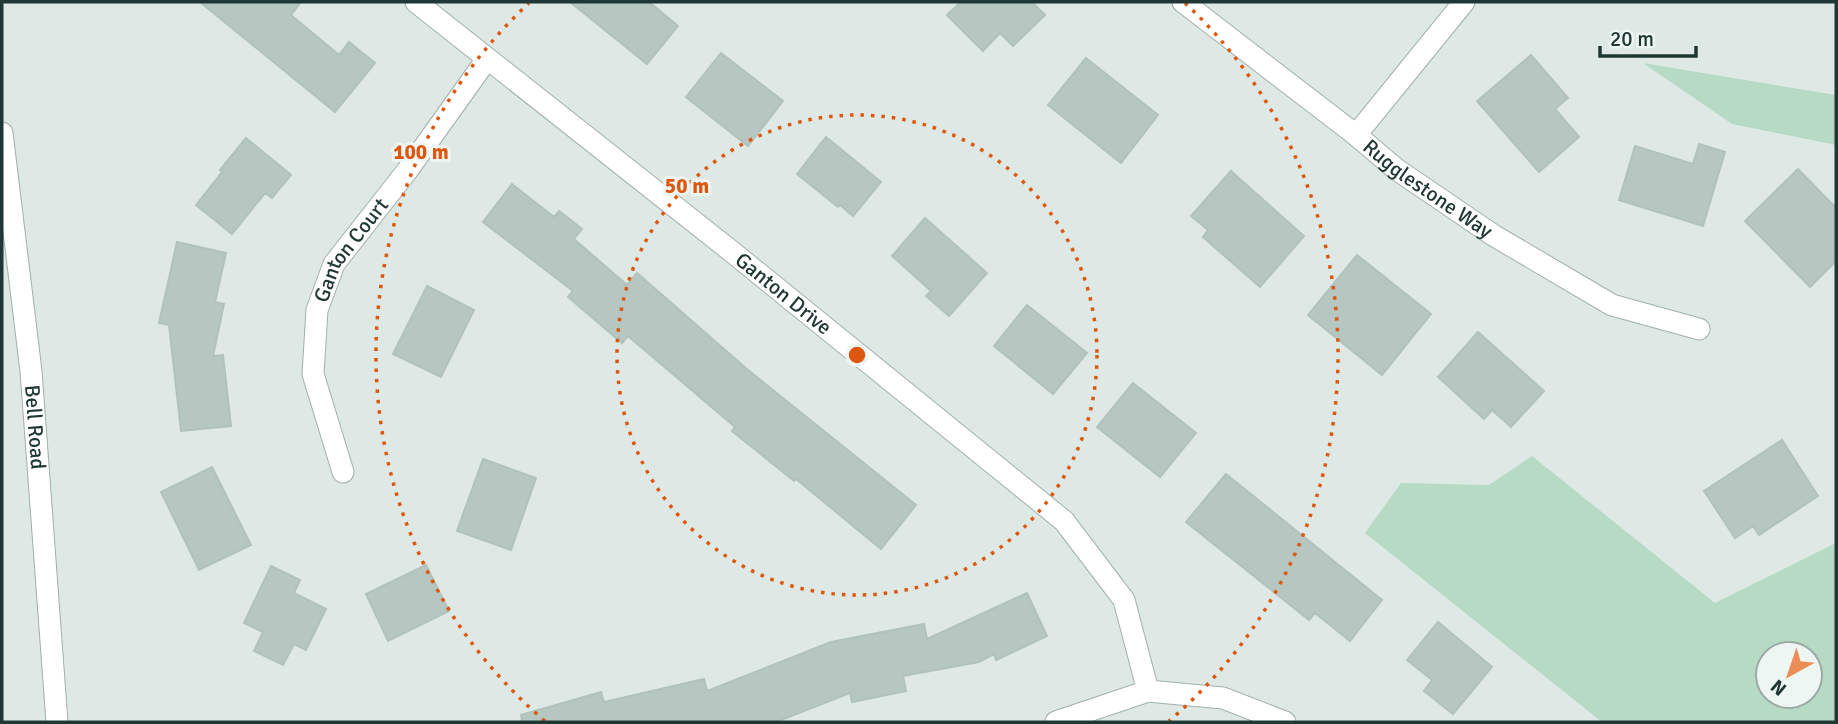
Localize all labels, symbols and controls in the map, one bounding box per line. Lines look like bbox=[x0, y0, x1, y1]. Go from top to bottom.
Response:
scale bar bbox=[1600, 14, 1696, 58]
text: 20 m bbox=[1610, 26, 1654, 52]
street label: Rugglestone Way bbox=[1358, 134, 1498, 244]
text: 100 m bbox=[393, 139, 449, 165]
text: 50 m bbox=[665, 173, 709, 199]
street label: Ganton Court bbox=[308, 193, 394, 306]
street label: Ganton Drive bbox=[730, 247, 837, 340]
centre of rings bbox=[845, 343, 869, 367]
street label: Bell Road bbox=[19, 384, 51, 470]
north arrow bbox=[1754, 640, 1824, 710]
text: N bbox=[1766, 674, 1791, 701]

